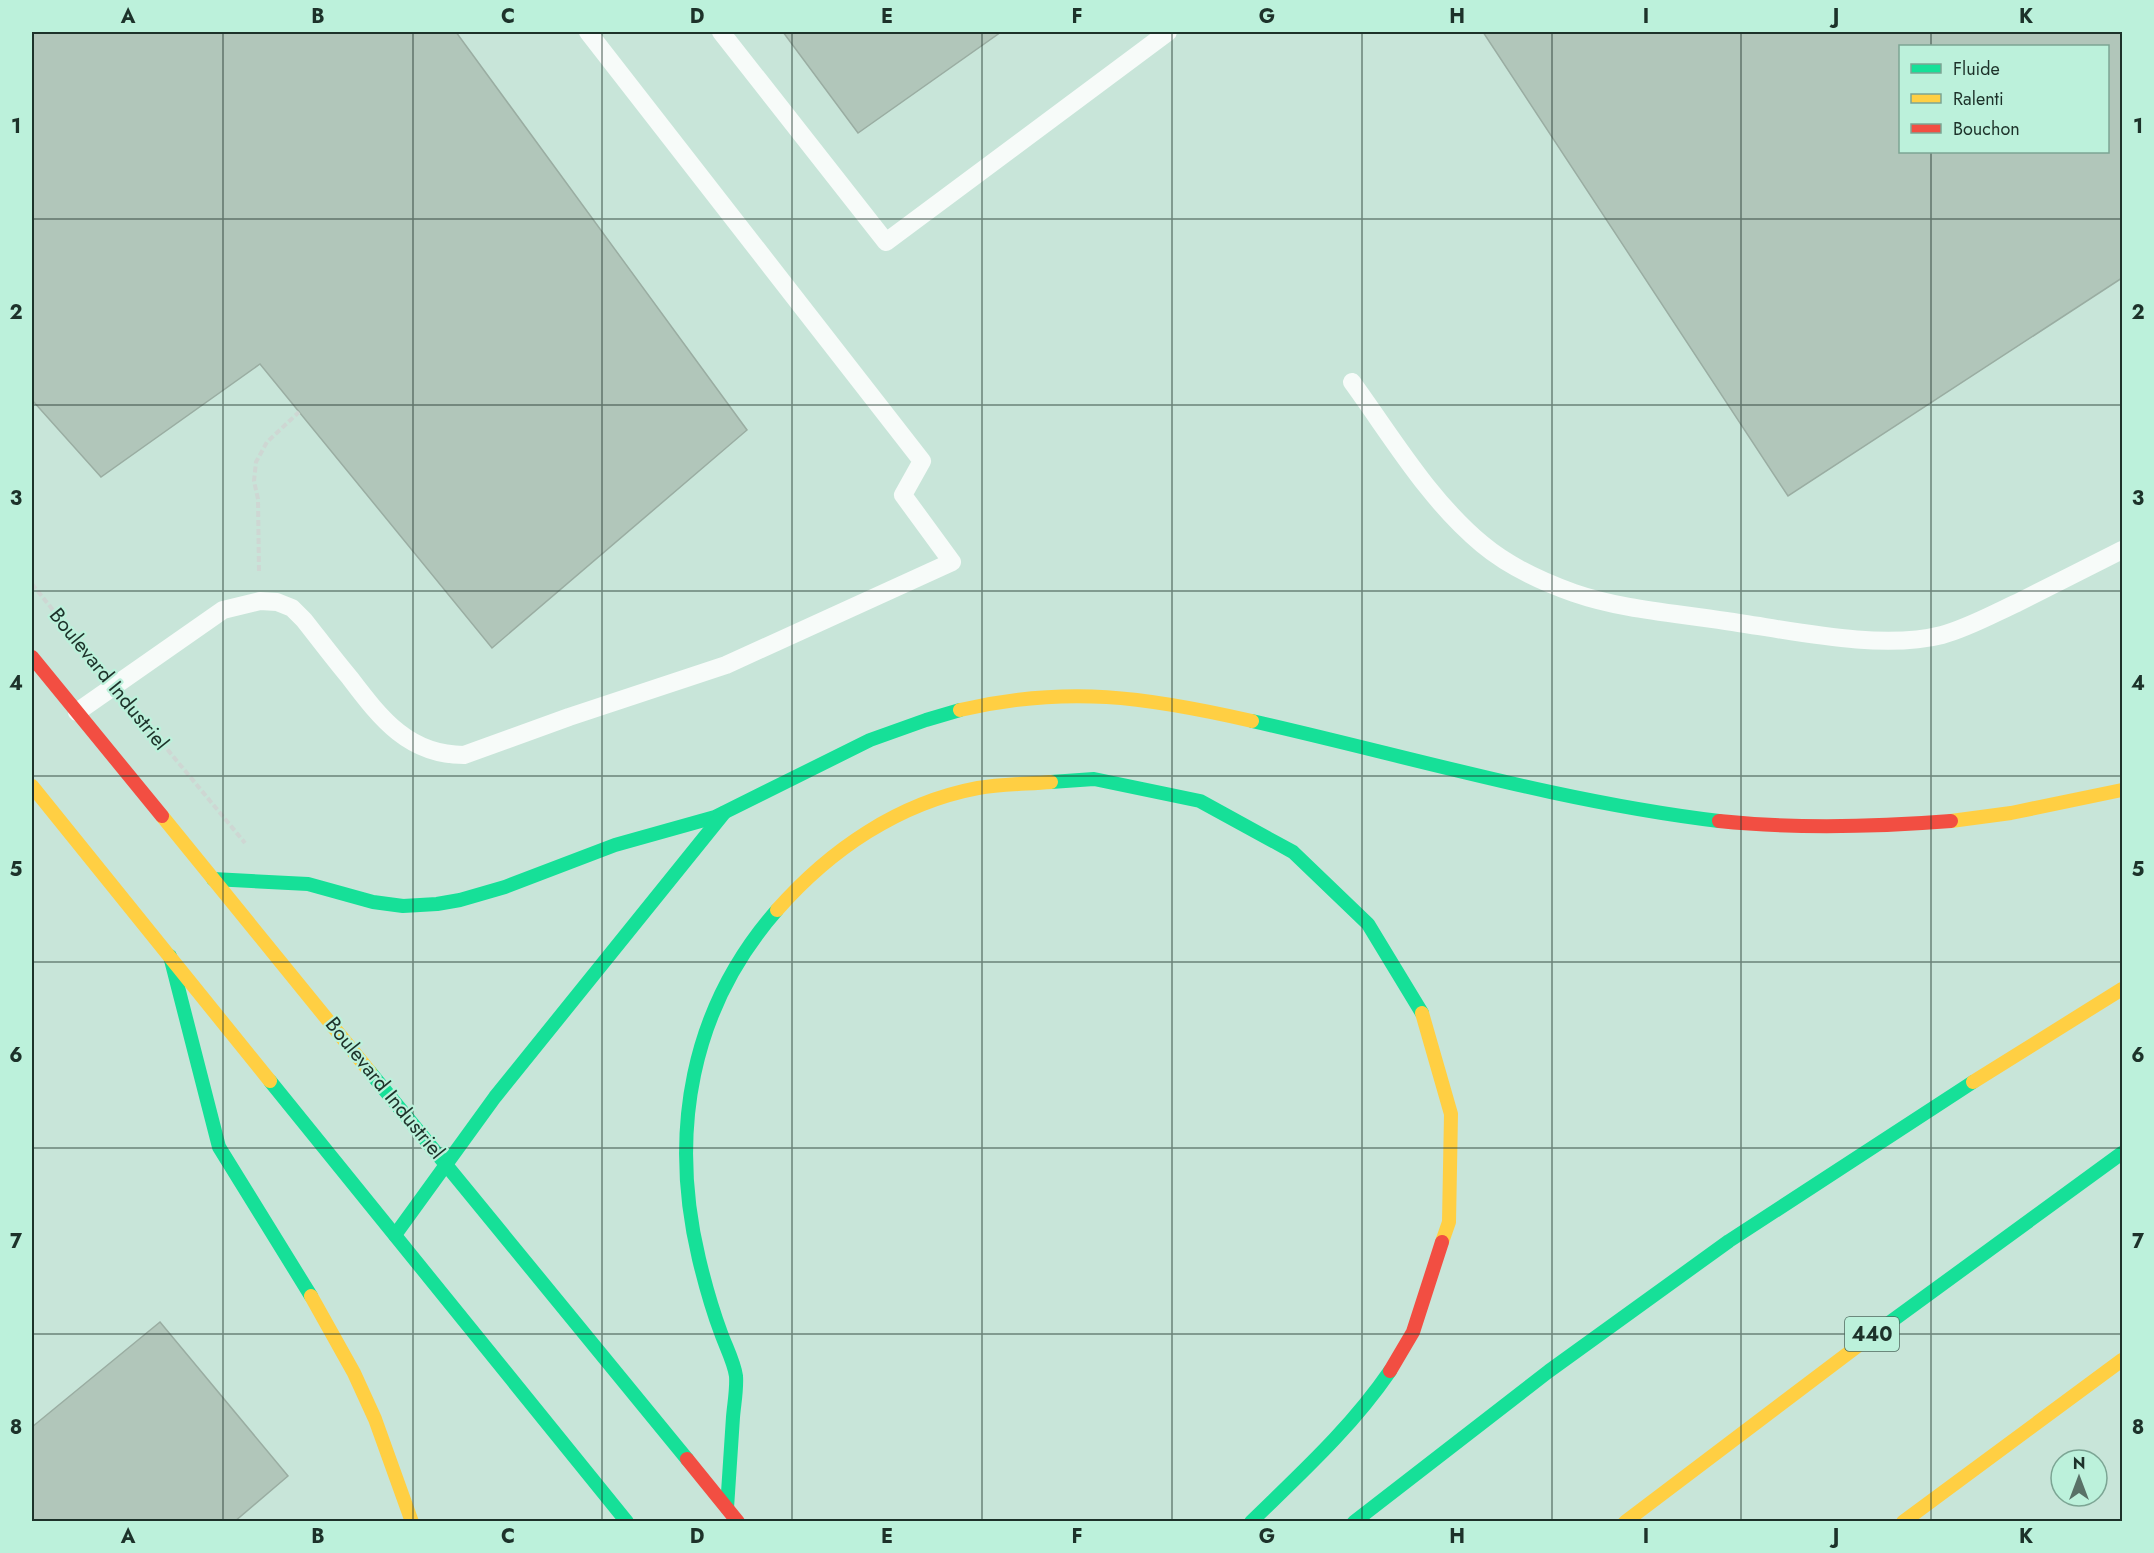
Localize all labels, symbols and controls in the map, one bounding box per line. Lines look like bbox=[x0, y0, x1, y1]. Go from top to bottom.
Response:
text: A bbox=[120, 2, 136, 31]
text: B bbox=[311, 2, 325, 31]
text: C bbox=[501, 2, 515, 31]
text: D bbox=[690, 2, 704, 31]
text: E bbox=[881, 2, 893, 31]
text: F bbox=[1071, 2, 1083, 31]
text: G bbox=[1259, 2, 1275, 31]
text: H bbox=[1449, 2, 1465, 31]
text: I bbox=[1643, 2, 1649, 31]
text: J bbox=[1829, 2, 1839, 31]
text: K bbox=[2019, 2, 2033, 31]
legend bbox=[1899, 45, 2109, 153]
text: Fluide bbox=[1953, 56, 2000, 82]
text: Ralenti bbox=[1953, 86, 2004, 112]
text: 1 bbox=[11, 112, 21, 141]
text: 1 bbox=[2133, 112, 2143, 141]
text: Bouchon bbox=[1953, 116, 2020, 142]
text: 2 bbox=[9, 298, 23, 327]
text: 2 bbox=[2131, 298, 2145, 327]
text: 3 bbox=[10, 484, 22, 513]
text: 3 bbox=[2132, 484, 2144, 513]
street label: Boulevard Industriel bbox=[42, 601, 176, 757]
text: 4 bbox=[9, 669, 23, 698]
text: 4 bbox=[2131, 669, 2145, 698]
text: 5 bbox=[10, 855, 23, 884]
text: 5 bbox=[2132, 855, 2145, 884]
street label: Boulevard Industriel bbox=[318, 1010, 452, 1166]
text: 6 bbox=[9, 1041, 23, 1070]
text: 6 bbox=[2131, 1041, 2145, 1070]
text: 7 bbox=[10, 1227, 23, 1256]
text: 7 bbox=[2132, 1227, 2145, 1256]
road number: 440 bbox=[1845, 1317, 1899, 1351]
text: 8 bbox=[10, 1413, 22, 1442]
text: 8 bbox=[2132, 1413, 2144, 1442]
north arrow bbox=[2049, 1448, 2109, 1508]
text: N bbox=[2073, 1452, 2085, 1475]
text: A bbox=[120, 1522, 136, 1551]
text: B bbox=[311, 1522, 325, 1551]
text: C bbox=[501, 1522, 515, 1551]
text: D bbox=[690, 1522, 704, 1551]
text: E bbox=[881, 1522, 893, 1551]
text: F bbox=[1071, 1522, 1083, 1551]
text: G bbox=[1259, 1522, 1275, 1551]
text: H bbox=[1449, 1522, 1465, 1551]
text: I bbox=[1643, 1522, 1649, 1551]
text: J bbox=[1829, 1522, 1839, 1551]
text: K bbox=[2019, 1522, 2033, 1551]

